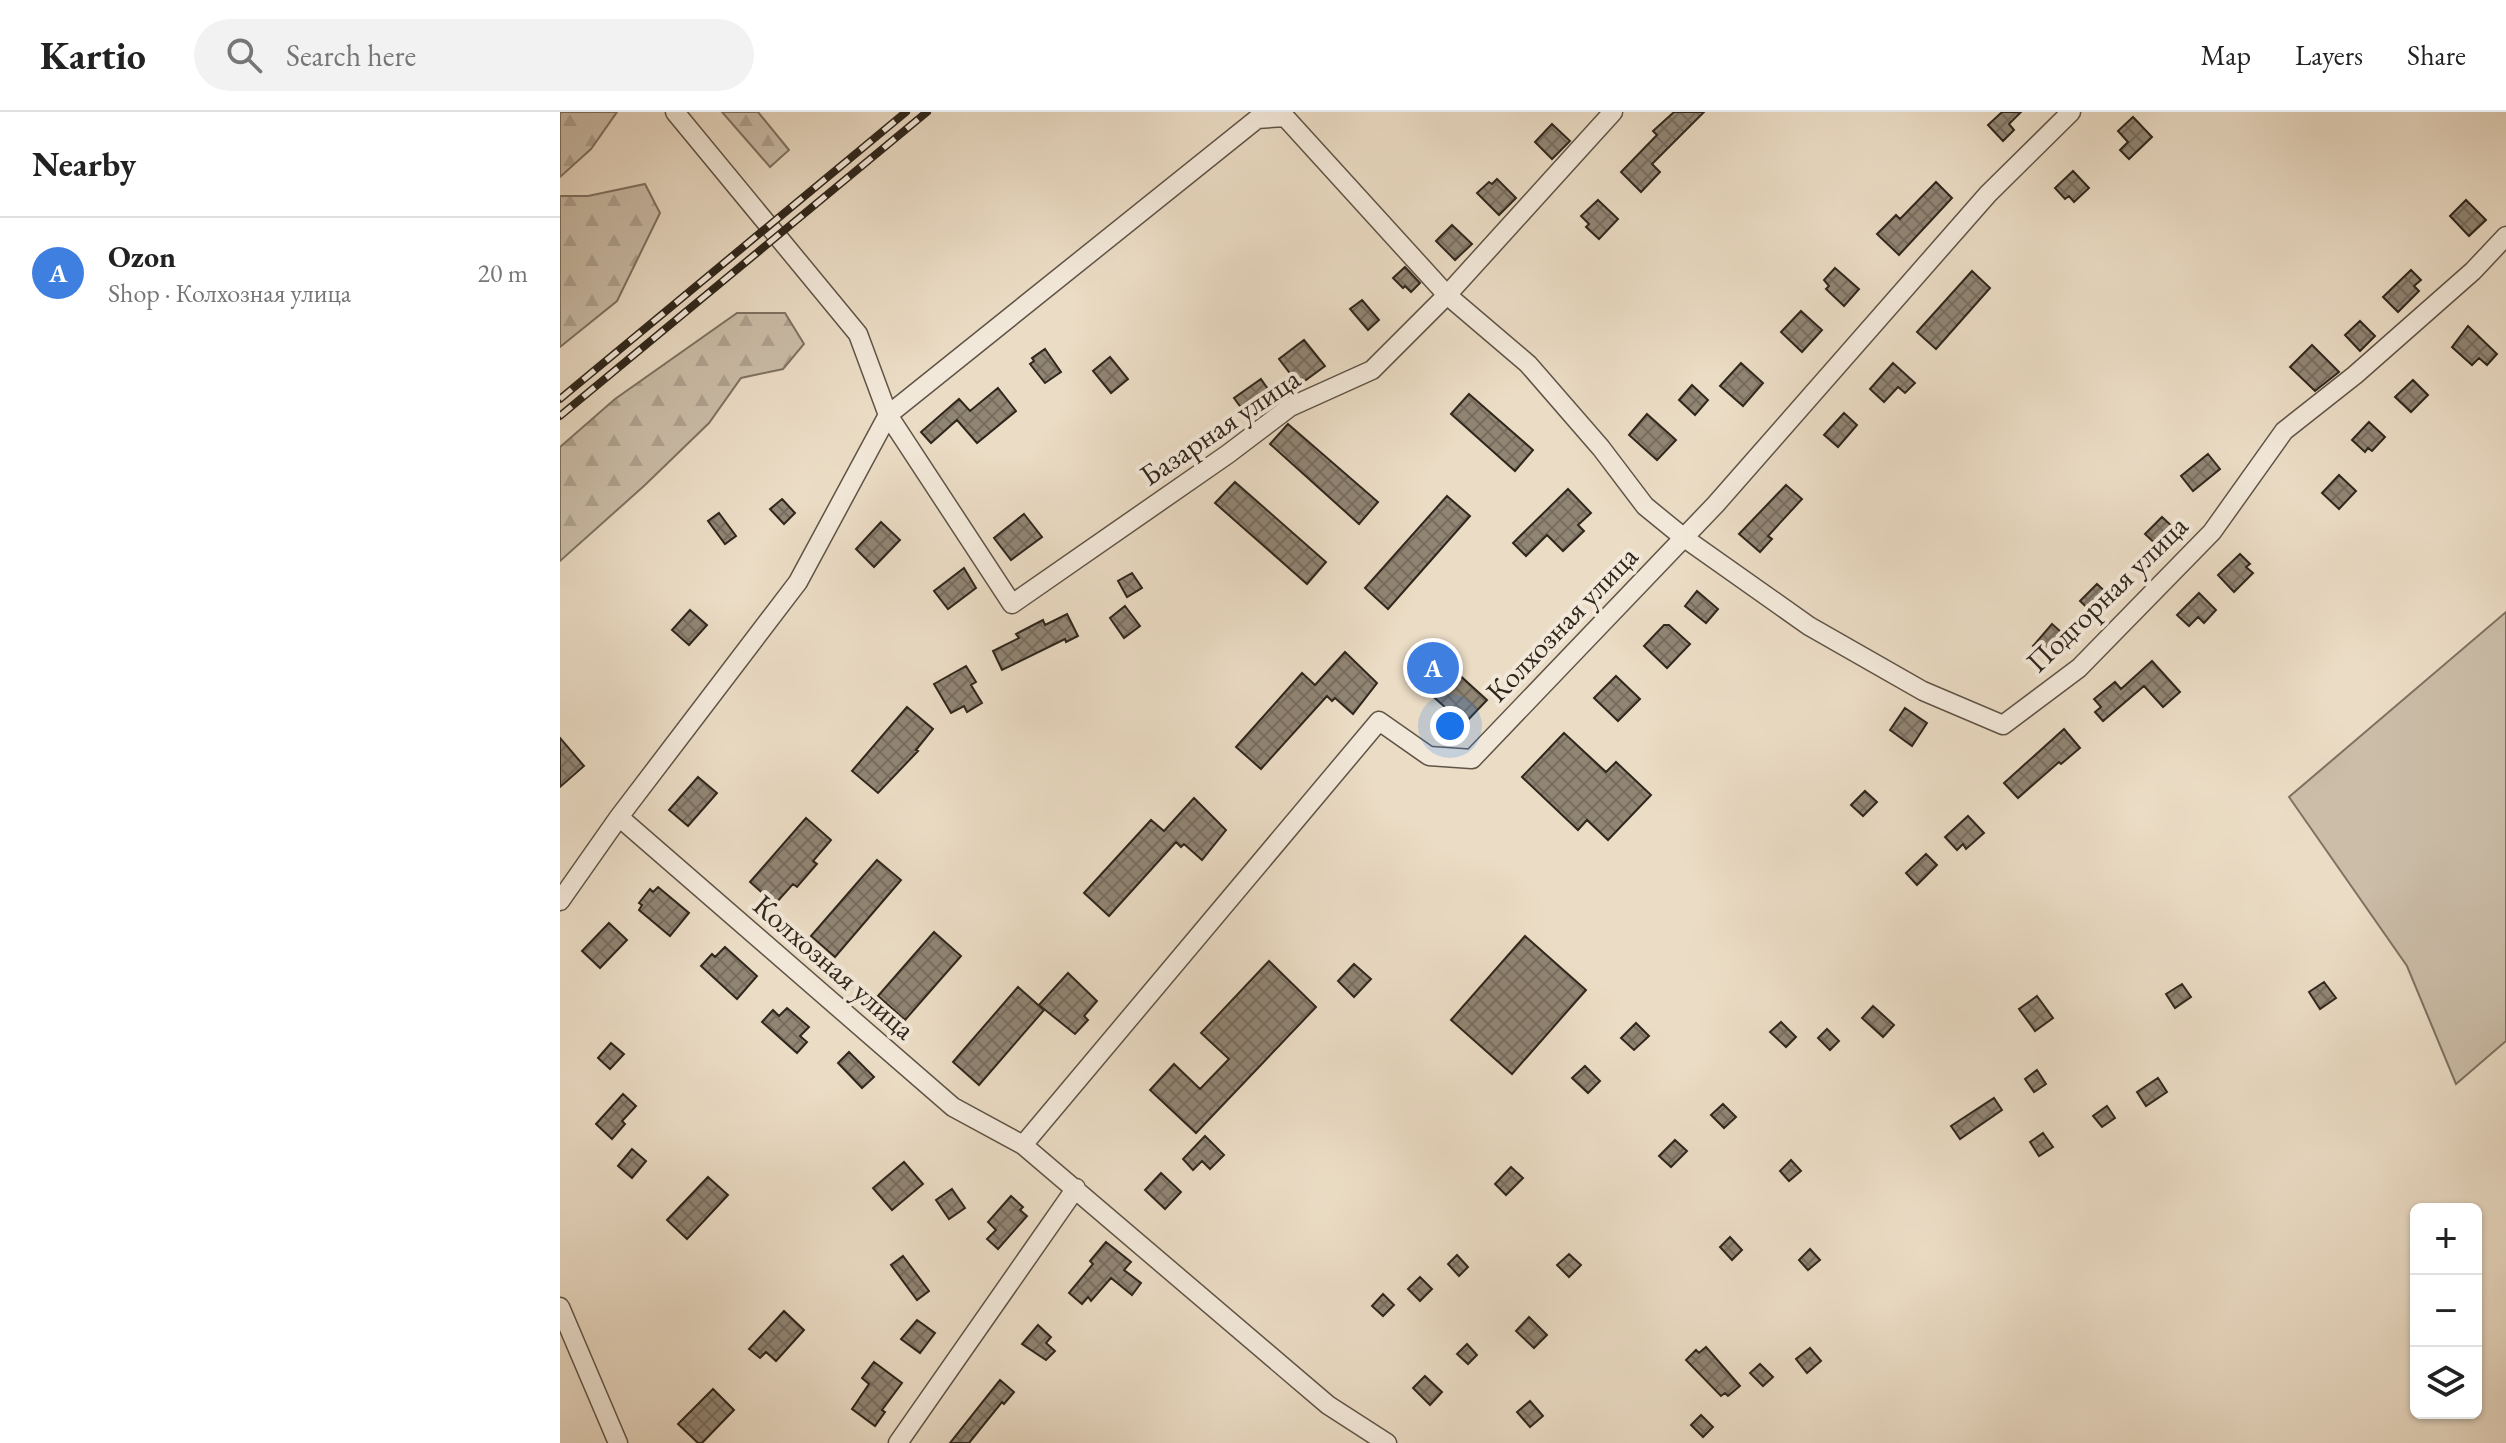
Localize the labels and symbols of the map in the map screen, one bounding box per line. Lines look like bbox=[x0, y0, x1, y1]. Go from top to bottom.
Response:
street label: Базарная улица bbox=[1132, 359, 1307, 495]
street label: Подгорная улица bbox=[2017, 506, 2196, 681]
street label: Колхозная улица bbox=[1477, 537, 1646, 710]
pin: A bbox=[1407, 638, 1459, 698]
your location bbox=[1430, 706, 1470, 746]
street label: Колхозная улица bbox=[745, 885, 924, 1048]

